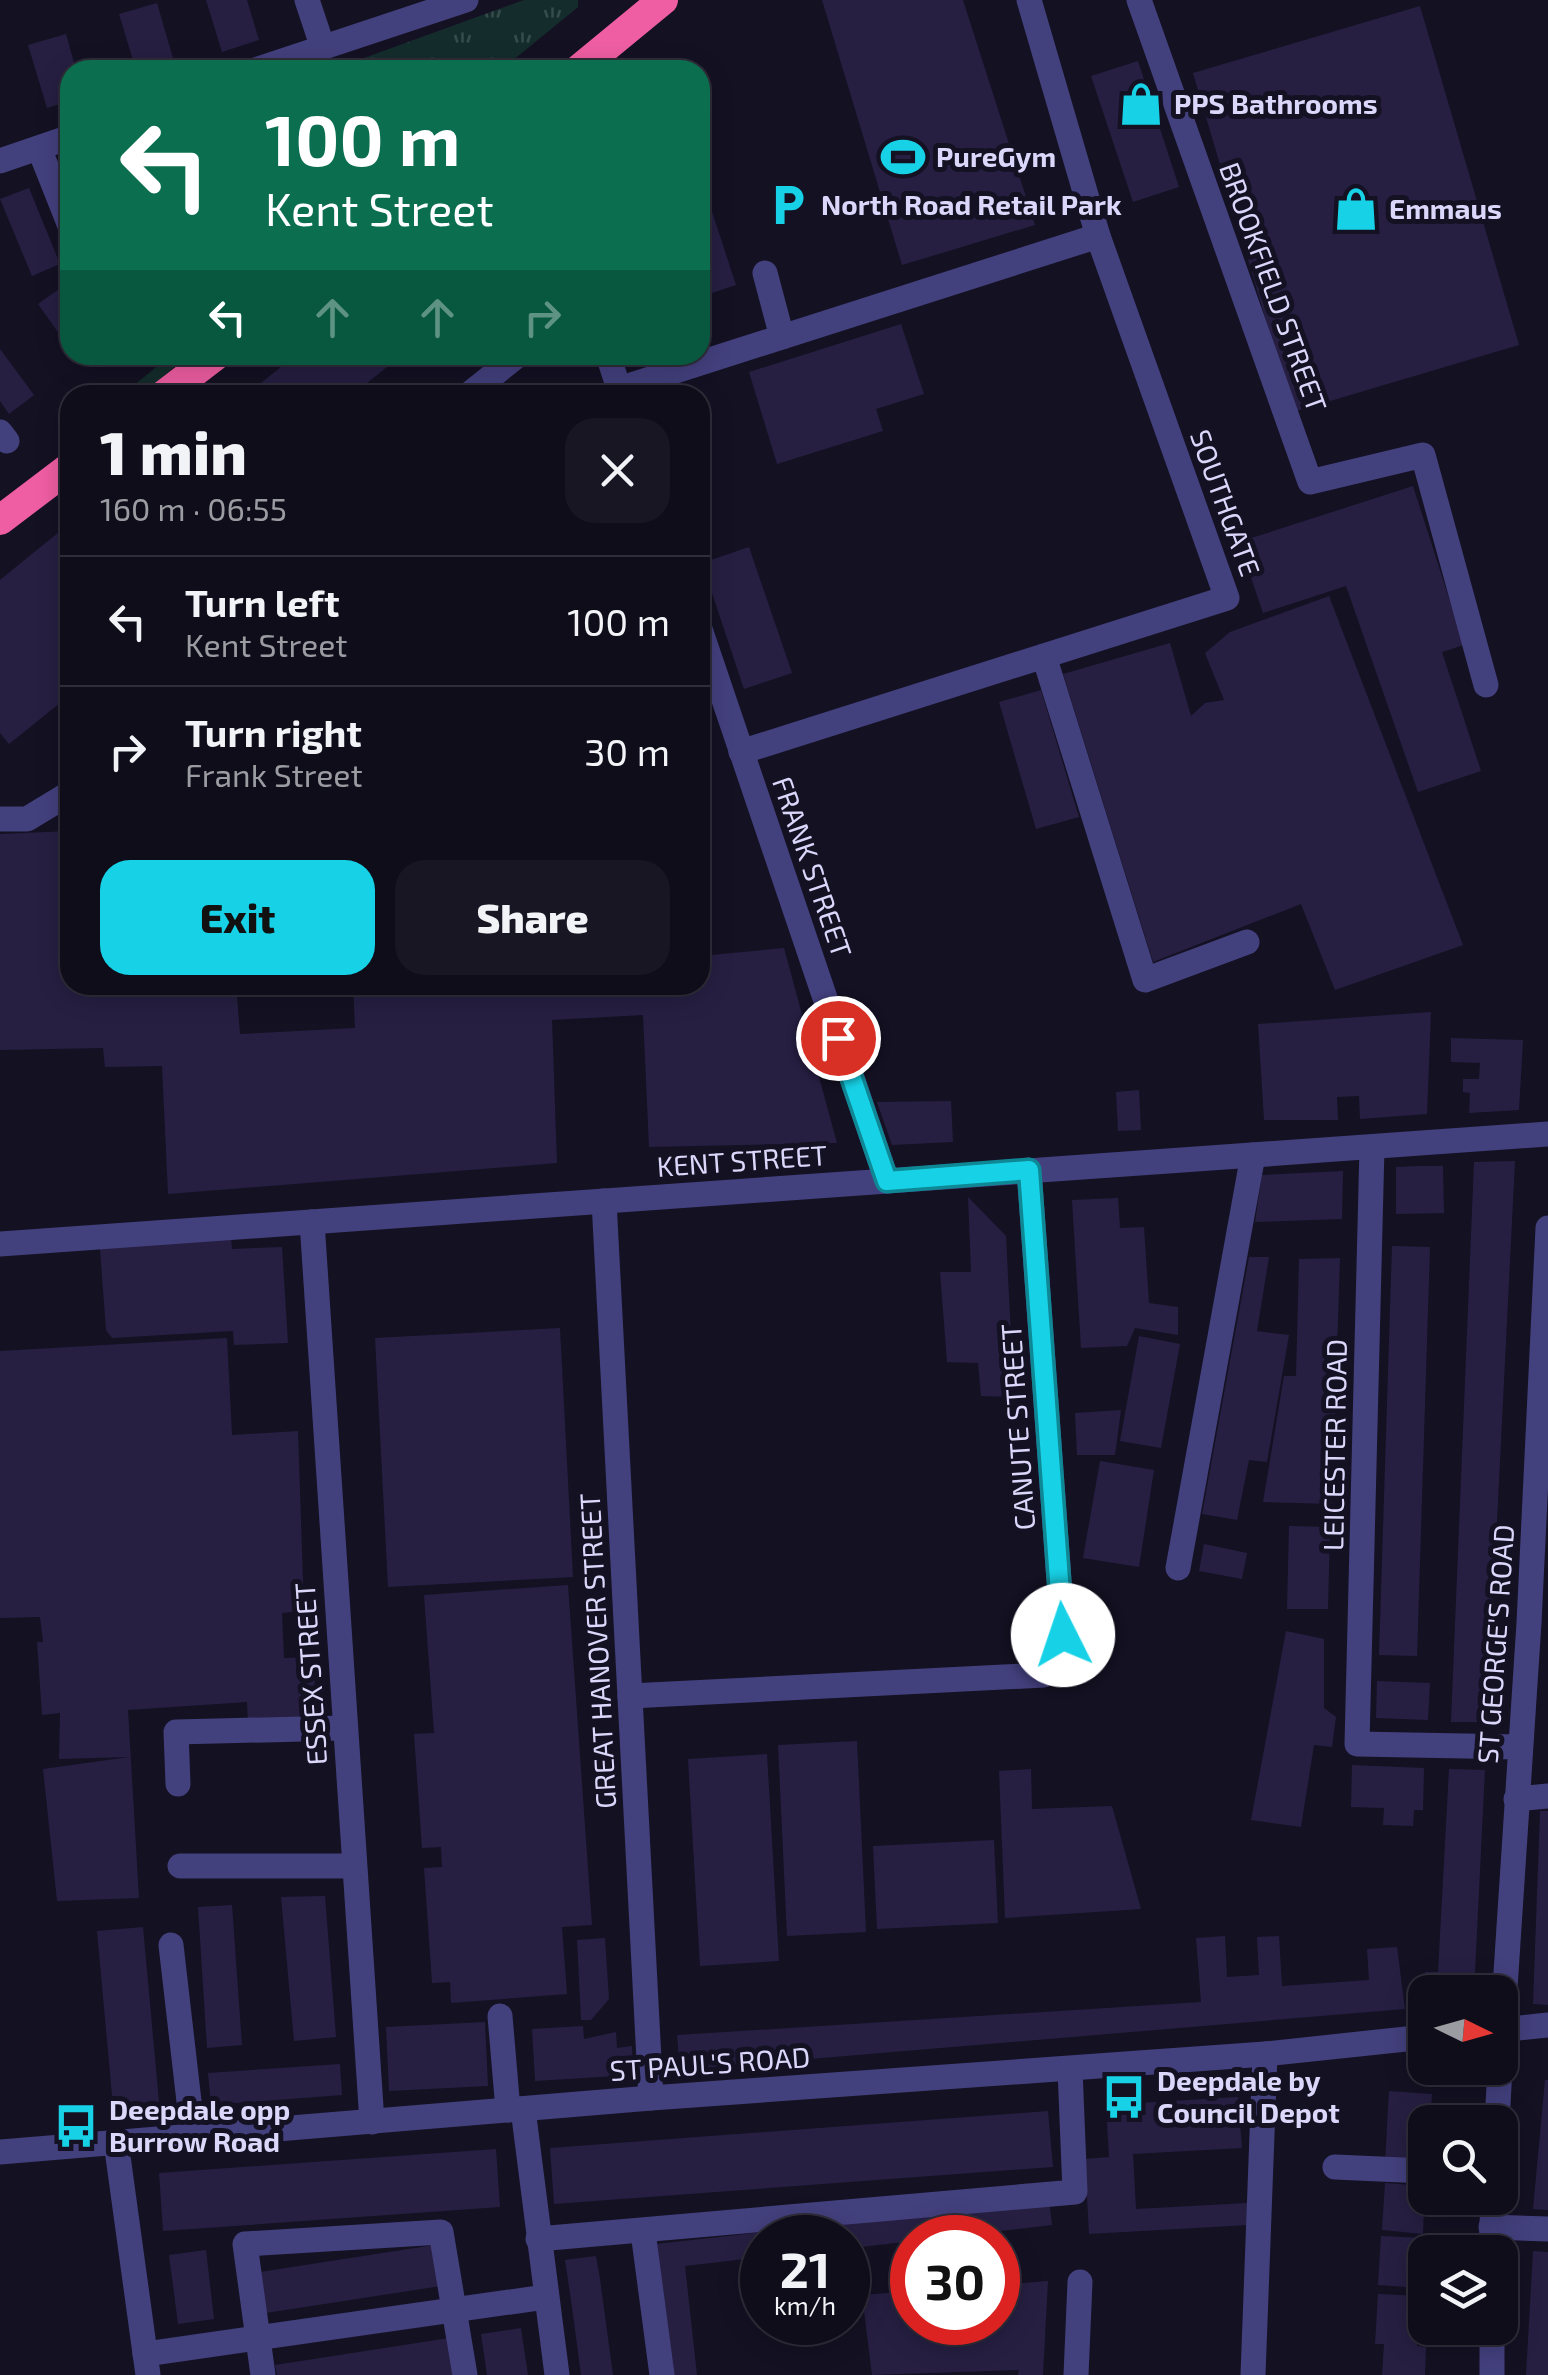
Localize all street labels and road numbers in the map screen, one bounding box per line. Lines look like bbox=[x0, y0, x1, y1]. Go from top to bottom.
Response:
street label: BROOKFIELD STREET bbox=[1213, 157, 1335, 416]
street label: SOUTHGATE bbox=[1184, 425, 1268, 581]
street label: FRANK STREET bbox=[766, 772, 860, 962]
street label: KENT STREET bbox=[656, 1137, 828, 1183]
street label: CANUTE STREET bbox=[993, 1323, 1041, 1531]
street label: LEICESTER ROAD bbox=[1315, 1339, 1353, 1551]
street label: GREAT HANOVER STREET bbox=[572, 1492, 622, 1810]
street label: ST GEORGE'S ROAD bbox=[1470, 1523, 1520, 1765]
street label: ESSEX STREET bbox=[287, 1582, 333, 1767]
street label: ST PAUL'S ROAD bbox=[609, 2039, 811, 2087]

